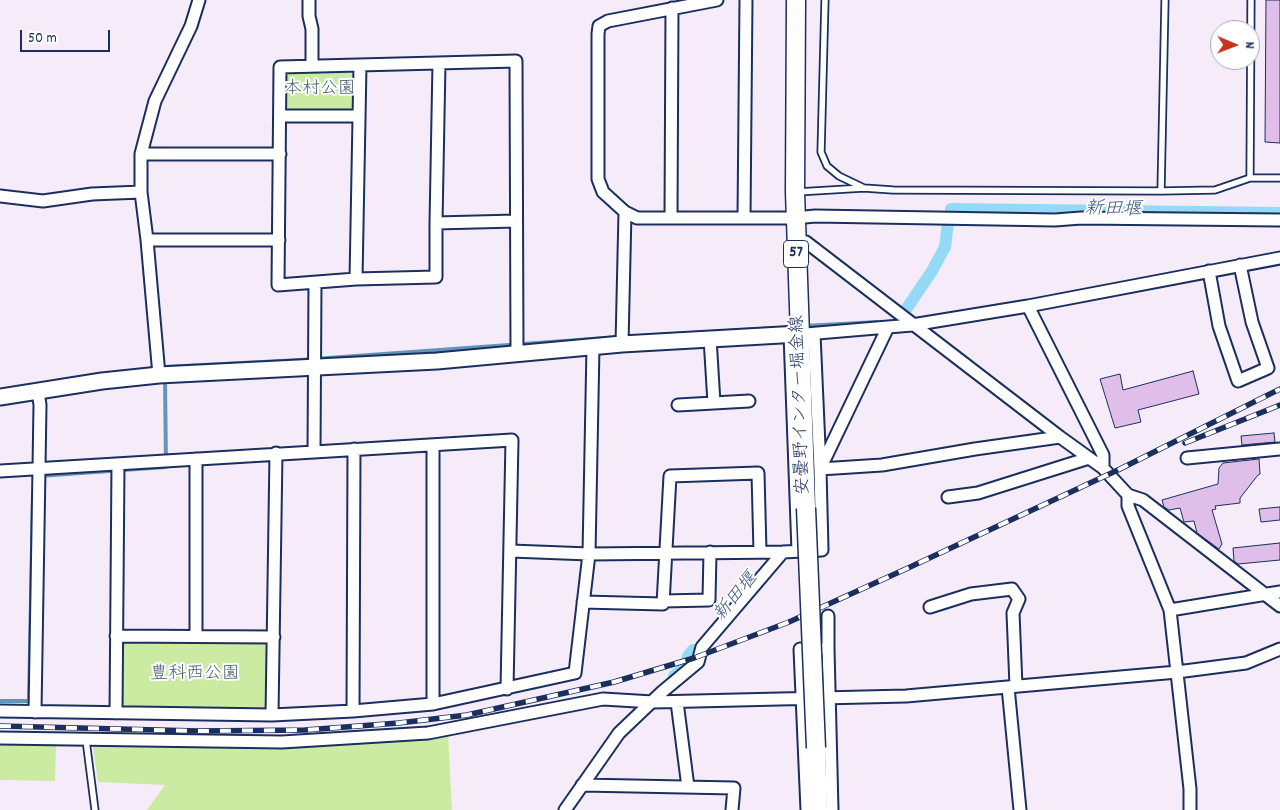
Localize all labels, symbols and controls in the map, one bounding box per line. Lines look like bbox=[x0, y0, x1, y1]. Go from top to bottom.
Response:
scale bar bbox=[22, 20, 112, 52]
north arrow bbox=[1210, 20, 1260, 70]
text: 50 m bbox=[28, 28, 57, 50]
text: N bbox=[1239, 42, 1259, 49]
park label: 本村公園 bbox=[284, 80, 356, 102]
water label: 新田堰 bbox=[1084, 199, 1142, 223]
road number: 57 bbox=[784, 240, 808, 268]
street label: 安曇野インター堀金線 bbox=[788, 315, 816, 495]
water label: 新田堰 bbox=[710, 569, 764, 627]
park label: 豊科西公園 bbox=[150, 665, 240, 687]

